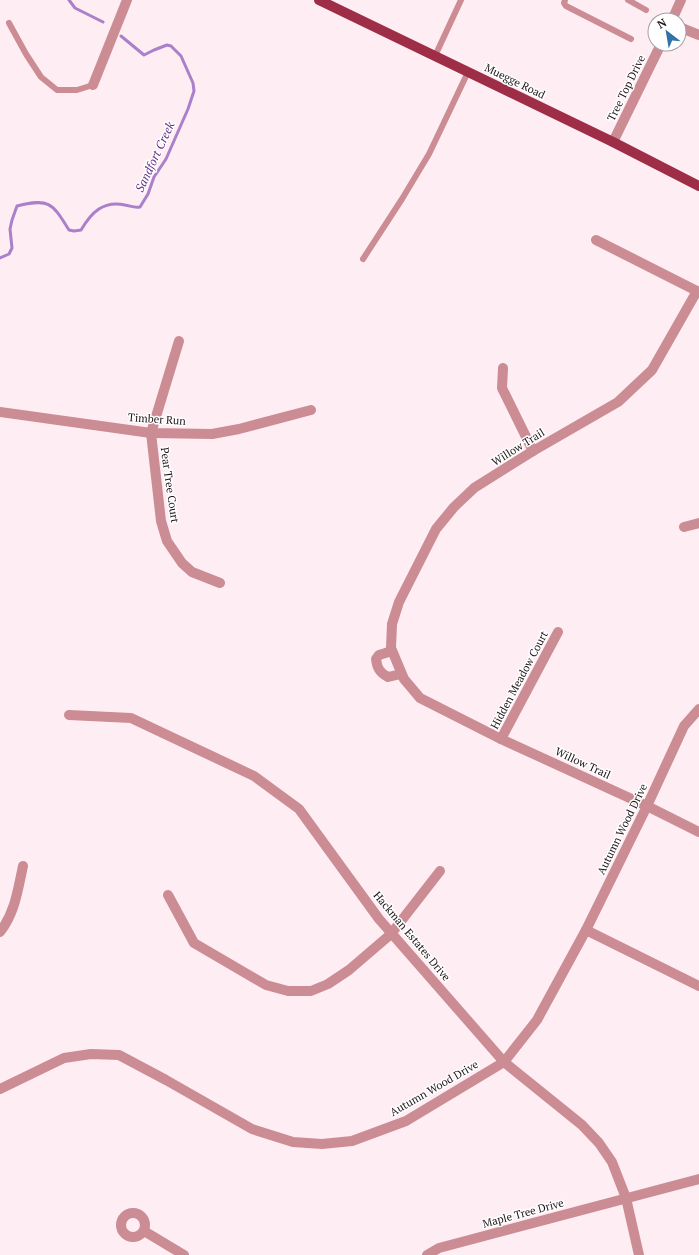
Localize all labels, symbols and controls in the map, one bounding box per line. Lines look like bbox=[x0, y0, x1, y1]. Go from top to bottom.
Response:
north arrow bbox=[647, 12, 687, 52]
text: N bbox=[655, 15, 670, 32]
street label: Tree Top Drive bbox=[604, 52, 648, 123]
street label: Muegge Road bbox=[482, 60, 548, 102]
water label: Sandfort Creek bbox=[132, 119, 177, 194]
street label: Timber Run bbox=[128, 410, 187, 428]
street label: Willow Trail bbox=[489, 425, 547, 469]
street label: Pear Tree Court bbox=[158, 446, 182, 524]
street label: Hidden Meadow Court bbox=[487, 629, 551, 731]
street label: Willow Trail bbox=[553, 744, 613, 782]
street label: Autumn Wood Drive bbox=[594, 781, 650, 877]
street label: Hackman Estates Drive bbox=[370, 888, 454, 984]
street label: Autumn Wood Drive bbox=[387, 1057, 481, 1119]
street label: Maple Tree Drive bbox=[481, 1195, 566, 1231]

